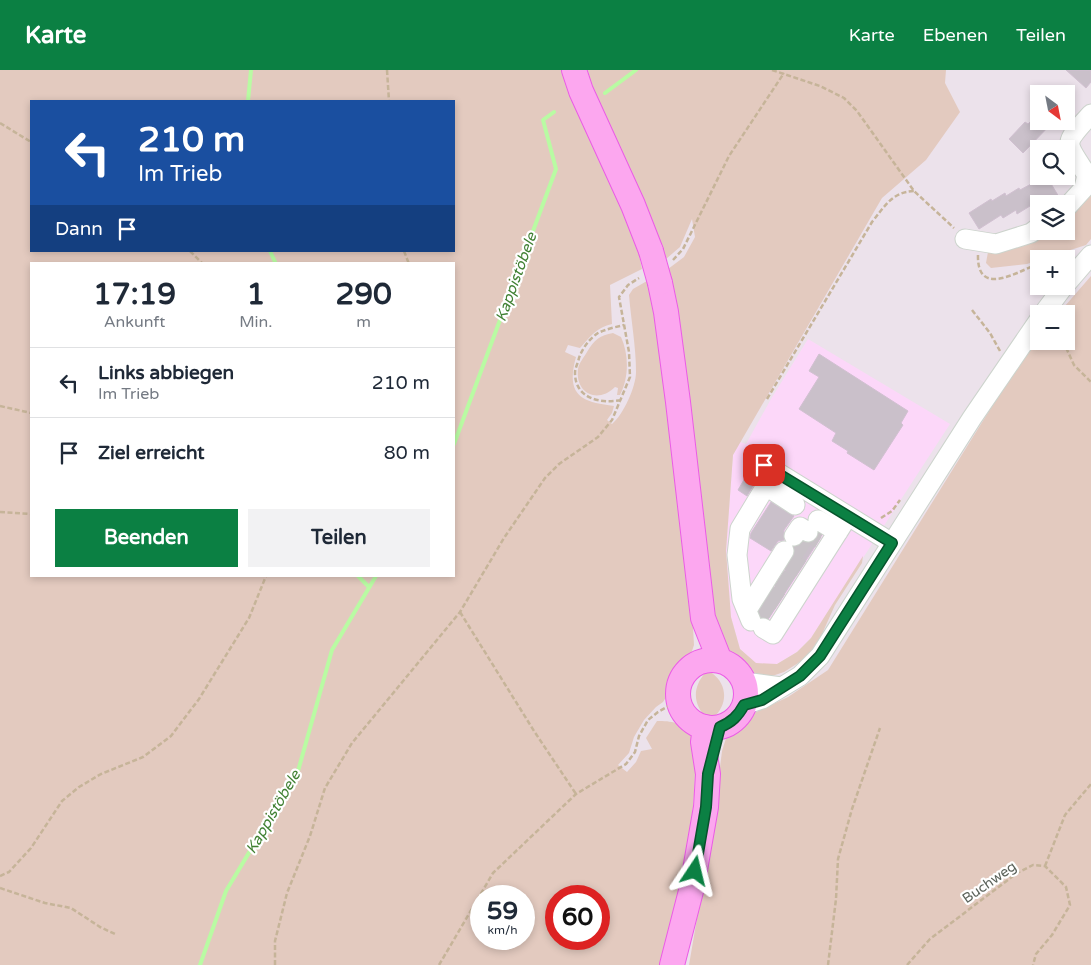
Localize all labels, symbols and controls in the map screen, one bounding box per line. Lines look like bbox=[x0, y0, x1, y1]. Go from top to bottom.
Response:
text: Karte bbox=[25, 21, 86, 50]
text: Karte bbox=[849, 24, 895, 46]
text: Ebenen bbox=[923, 24, 988, 46]
text: Teilen bbox=[1016, 24, 1066, 46]
north arrow bbox=[1030, 85, 1075, 130]
map controls bbox=[1030, 85, 1075, 350]
text: 210 m bbox=[138, 119, 245, 161]
icon: left bbox=[55, 120, 120, 185]
button: search bbox=[1030, 140, 1075, 185]
text: Im Trieb bbox=[138, 161, 222, 187]
button: layers bbox=[1030, 195, 1075, 240]
icon: arrive bbox=[113, 215, 141, 243]
text: Dann bbox=[55, 218, 103, 240]
water label: Kappistöbele bbox=[492, 229, 541, 324]
button: + bbox=[1030, 250, 1075, 295]
text: 17:19 bbox=[93, 276, 176, 313]
text: 1 bbox=[246, 276, 265, 313]
text: 290 bbox=[335, 276, 392, 313]
button: − bbox=[1030, 305, 1075, 350]
text: Ankunft bbox=[104, 312, 165, 332]
text: Min. bbox=[239, 312, 272, 332]
text: m bbox=[356, 312, 371, 332]
text: Links abbiegen bbox=[98, 362, 234, 384]
icon: left bbox=[55, 369, 83, 397]
text: 210 m bbox=[372, 372, 430, 394]
text: Im Trieb bbox=[98, 384, 159, 404]
icon: arrive bbox=[55, 439, 83, 467]
text: Ziel erreicht bbox=[98, 442, 205, 464]
text: 80 m bbox=[384, 442, 430, 464]
pin bbox=[743, 444, 785, 486]
icon: arrive bbox=[750, 451, 778, 479]
button: Beenden bbox=[55, 509, 238, 567]
button: Teilen bbox=[248, 509, 430, 567]
water label: Kappistöbele bbox=[242, 766, 305, 857]
position arrow bbox=[668, 844, 720, 896]
street label: Buchweg bbox=[959, 858, 1019, 907]
speed limit sign: 60 bbox=[545, 885, 610, 950]
text: 59 bbox=[487, 896, 518, 926]
text: km/h bbox=[487, 923, 518, 937]

